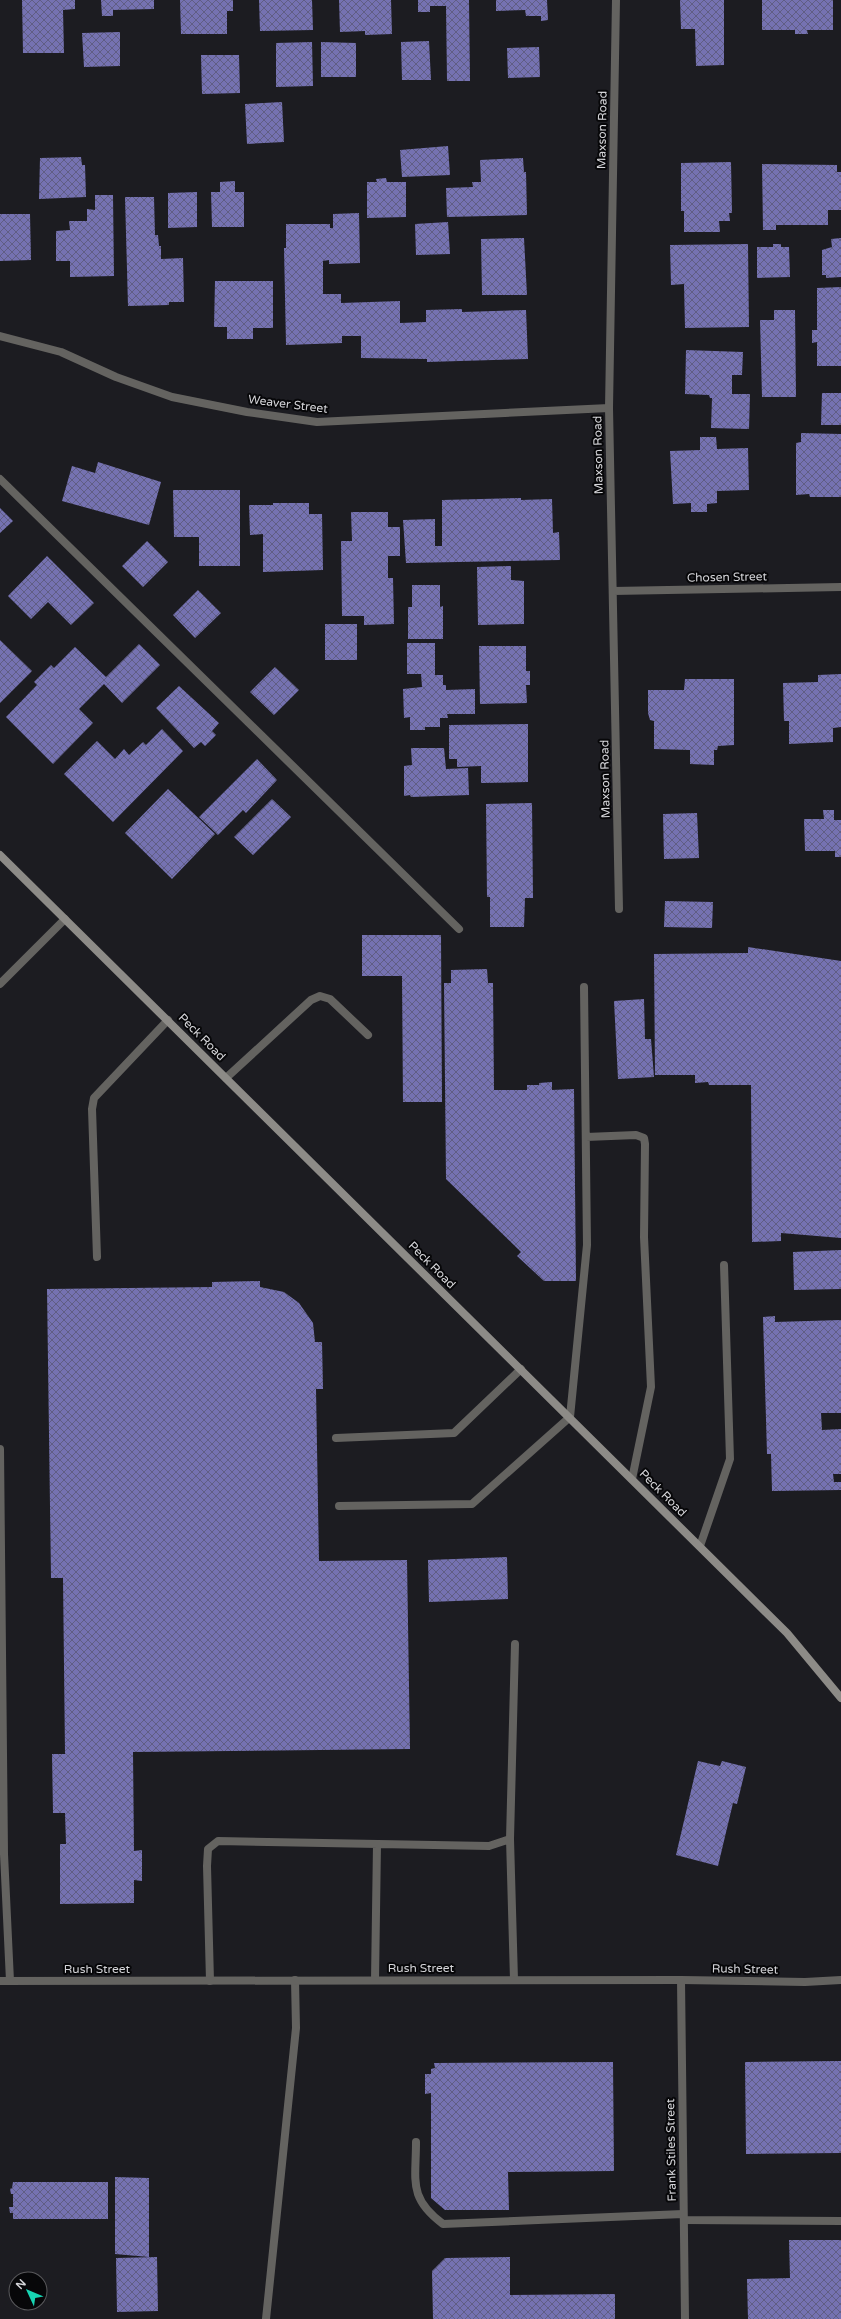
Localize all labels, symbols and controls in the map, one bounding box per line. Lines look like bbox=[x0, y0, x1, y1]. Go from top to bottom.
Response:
street label: Maxson Road bbox=[594, 91, 610, 169]
street label: Weaver Street bbox=[247, 392, 329, 416]
street label: Maxson Road bbox=[590, 416, 606, 494]
street label: Chosen Street bbox=[687, 569, 768, 585]
street label: Maxson Road bbox=[597, 740, 613, 818]
street label: Peck Road bbox=[176, 1011, 228, 1063]
street label: Peck Road bbox=[406, 1239, 458, 1291]
street label: Peck Road bbox=[637, 1467, 689, 1519]
street label: Rush Street bbox=[388, 1961, 455, 1975]
street label: Rush Street bbox=[712, 1961, 779, 1977]
street label: Rush Street bbox=[64, 1962, 131, 1976]
street label: Frank Stiles Street bbox=[663, 2098, 679, 2202]
north arrow bbox=[8, 2271, 48, 2311]
text: N bbox=[13, 2277, 29, 2292]

